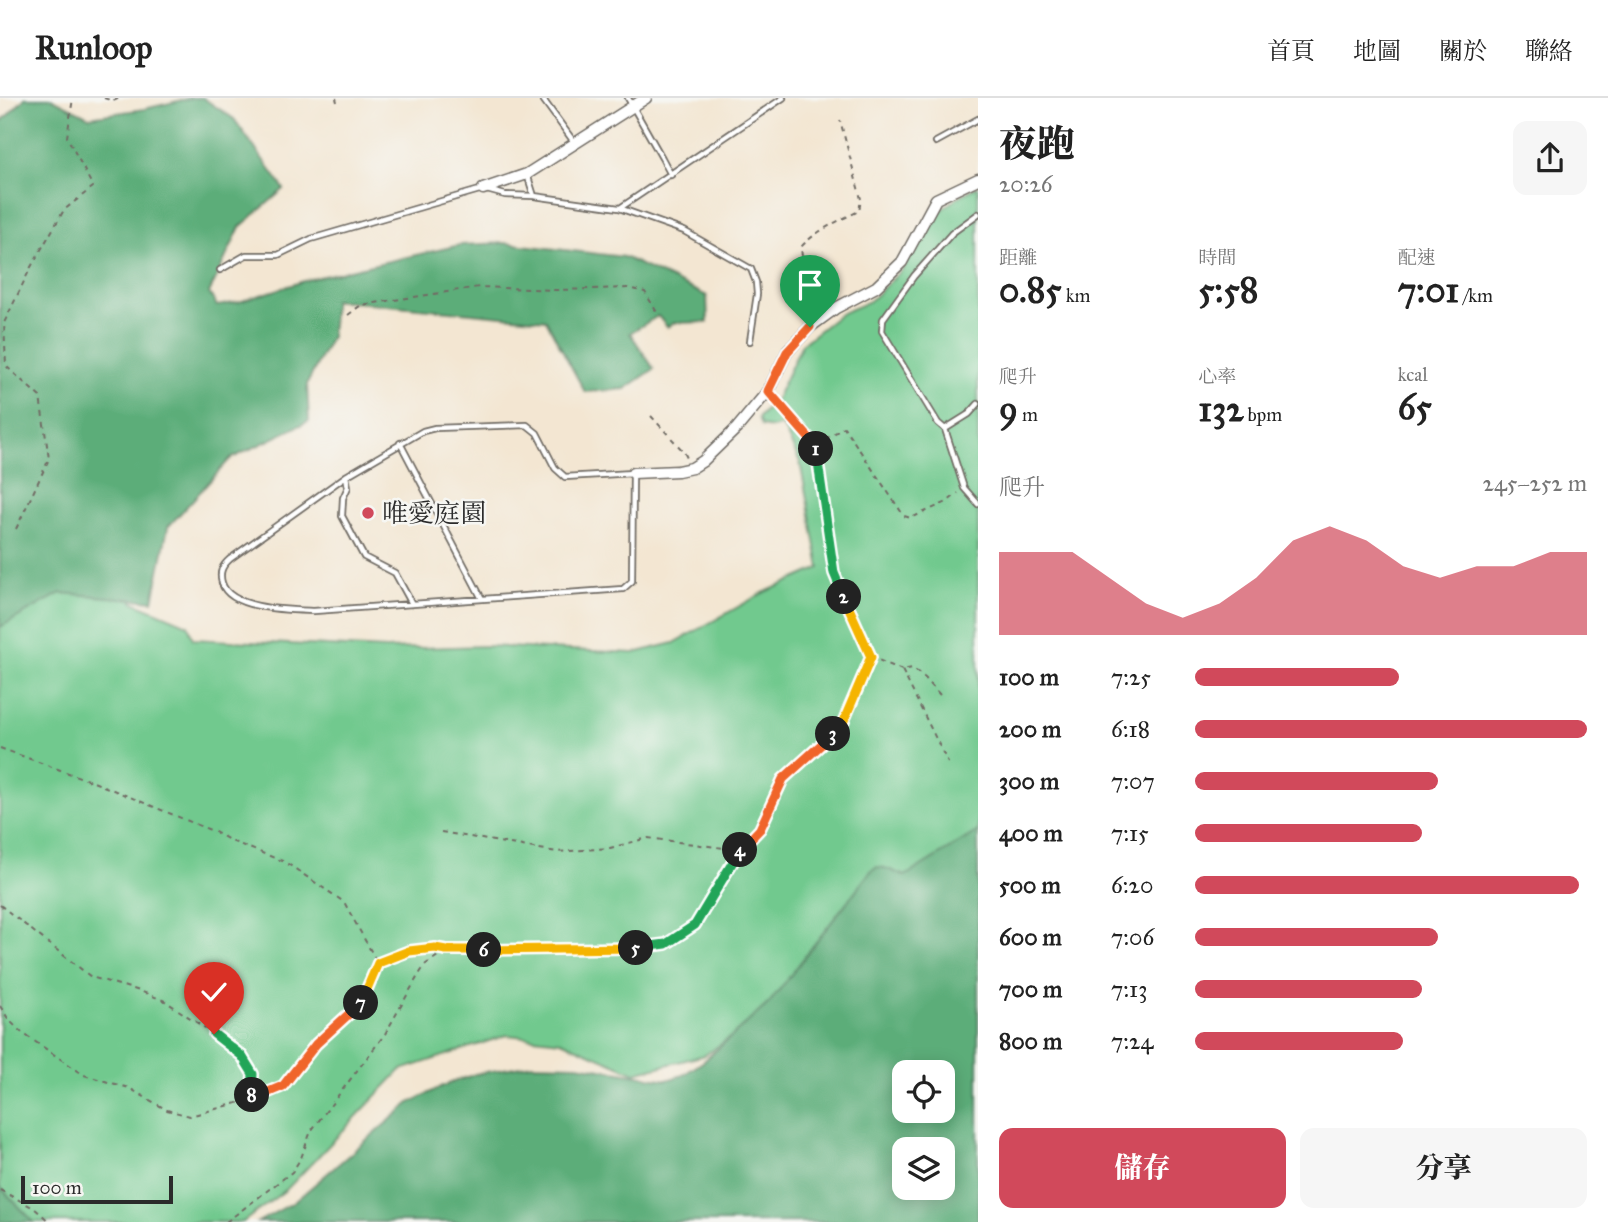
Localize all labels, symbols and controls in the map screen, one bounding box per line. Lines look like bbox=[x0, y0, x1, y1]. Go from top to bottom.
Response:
text: Runloop bbox=[35, 28, 152, 68]
text: 首頁 bbox=[1267, 36, 1315, 66]
text: 地圖 bbox=[1353, 36, 1401, 66]
text: 關於 bbox=[1439, 36, 1487, 66]
text: 聯絡 bbox=[1525, 36, 1573, 66]
text: 夜跑 bbox=[999, 121, 1075, 167]
button: share bbox=[1513, 121, 1587, 195]
text: 20:26 bbox=[999, 170, 1053, 198]
text: 距離 bbox=[999, 246, 1037, 269]
text: 時間 bbox=[1198, 246, 1236, 269]
text: 配速 bbox=[1398, 246, 1436, 269]
pin bbox=[780, 255, 840, 327]
icon: arrive bbox=[791, 266, 829, 304]
text: 0.85 bbox=[999, 269, 1062, 312]
text: 5:58 bbox=[1198, 269, 1258, 312]
text: 7:01 bbox=[1398, 269, 1459, 312]
text: km bbox=[1062, 284, 1090, 307]
text: /km bbox=[1459, 284, 1493, 307]
text: kcal bbox=[1398, 363, 1428, 386]
text: 爬升 bbox=[999, 365, 1037, 388]
text: 心率 bbox=[1198, 365, 1236, 388]
text: 65 bbox=[1398, 386, 1432, 429]
text: 9 bbox=[999, 388, 1018, 431]
text: 132 bbox=[1198, 388, 1243, 431]
text: m bbox=[1018, 403, 1038, 426]
text: bpm bbox=[1243, 403, 1282, 426]
pin: 1 bbox=[798, 432, 834, 466]
text: 1 bbox=[812, 437, 819, 460]
text: 245–252 m bbox=[1483, 469, 1587, 497]
text: 爬升 bbox=[999, 473, 1045, 501]
place label: 唯愛庭園 bbox=[382, 497, 486, 529]
marker: 唯愛庭園 bbox=[360, 505, 376, 521]
pin: 2 bbox=[826, 580, 862, 614]
text: 2 bbox=[839, 585, 848, 608]
text: 100 m bbox=[999, 663, 1059, 691]
text: 7:25 bbox=[1111, 663, 1151, 691]
text: 200 m bbox=[999, 715, 1061, 743]
text: 6:18 bbox=[1111, 715, 1150, 743]
pin: 3 bbox=[816, 716, 850, 752]
text: 3 bbox=[829, 722, 836, 745]
text: 300 m bbox=[999, 767, 1059, 795]
text: 7:07 bbox=[1111, 767, 1155, 795]
text: 400 m bbox=[999, 819, 1063, 847]
text: 7:15 bbox=[1111, 819, 1149, 847]
pin: 4 bbox=[722, 832, 758, 868]
text: 4 bbox=[734, 838, 745, 861]
text: 500 m bbox=[999, 871, 1061, 899]
text: 6:20 bbox=[1111, 871, 1153, 899]
text: 600 m bbox=[999, 923, 1062, 951]
text: 7:06 bbox=[1111, 923, 1154, 951]
pin: 5 bbox=[618, 930, 654, 966]
pin: 6 bbox=[466, 932, 502, 968]
text: 5 bbox=[631, 936, 640, 959]
text: 6 bbox=[479, 938, 488, 961]
pin bbox=[184, 962, 244, 1034]
icon: check bbox=[195, 973, 233, 1011]
text: 700 m bbox=[999, 975, 1062, 1003]
text: 7:13 bbox=[1111, 975, 1147, 1003]
pin: 7 bbox=[344, 986, 378, 1020]
text: 7 bbox=[355, 991, 366, 1014]
text: 800 m bbox=[999, 1027, 1062, 1055]
text: 7:24 bbox=[1111, 1027, 1153, 1055]
map controls bbox=[892, 1060, 955, 1200]
button: locate bbox=[892, 1060, 955, 1123]
pin: 8 bbox=[234, 1077, 270, 1112]
text: 8 bbox=[246, 1083, 257, 1106]
button: 儲存 bbox=[999, 1128, 1286, 1208]
button: 分享 bbox=[1300, 1128, 1587, 1208]
button: layers bbox=[892, 1137, 955, 1200]
scale bar bbox=[21, 1173, 173, 1205]
text: 100 m bbox=[32, 1176, 82, 1199]

